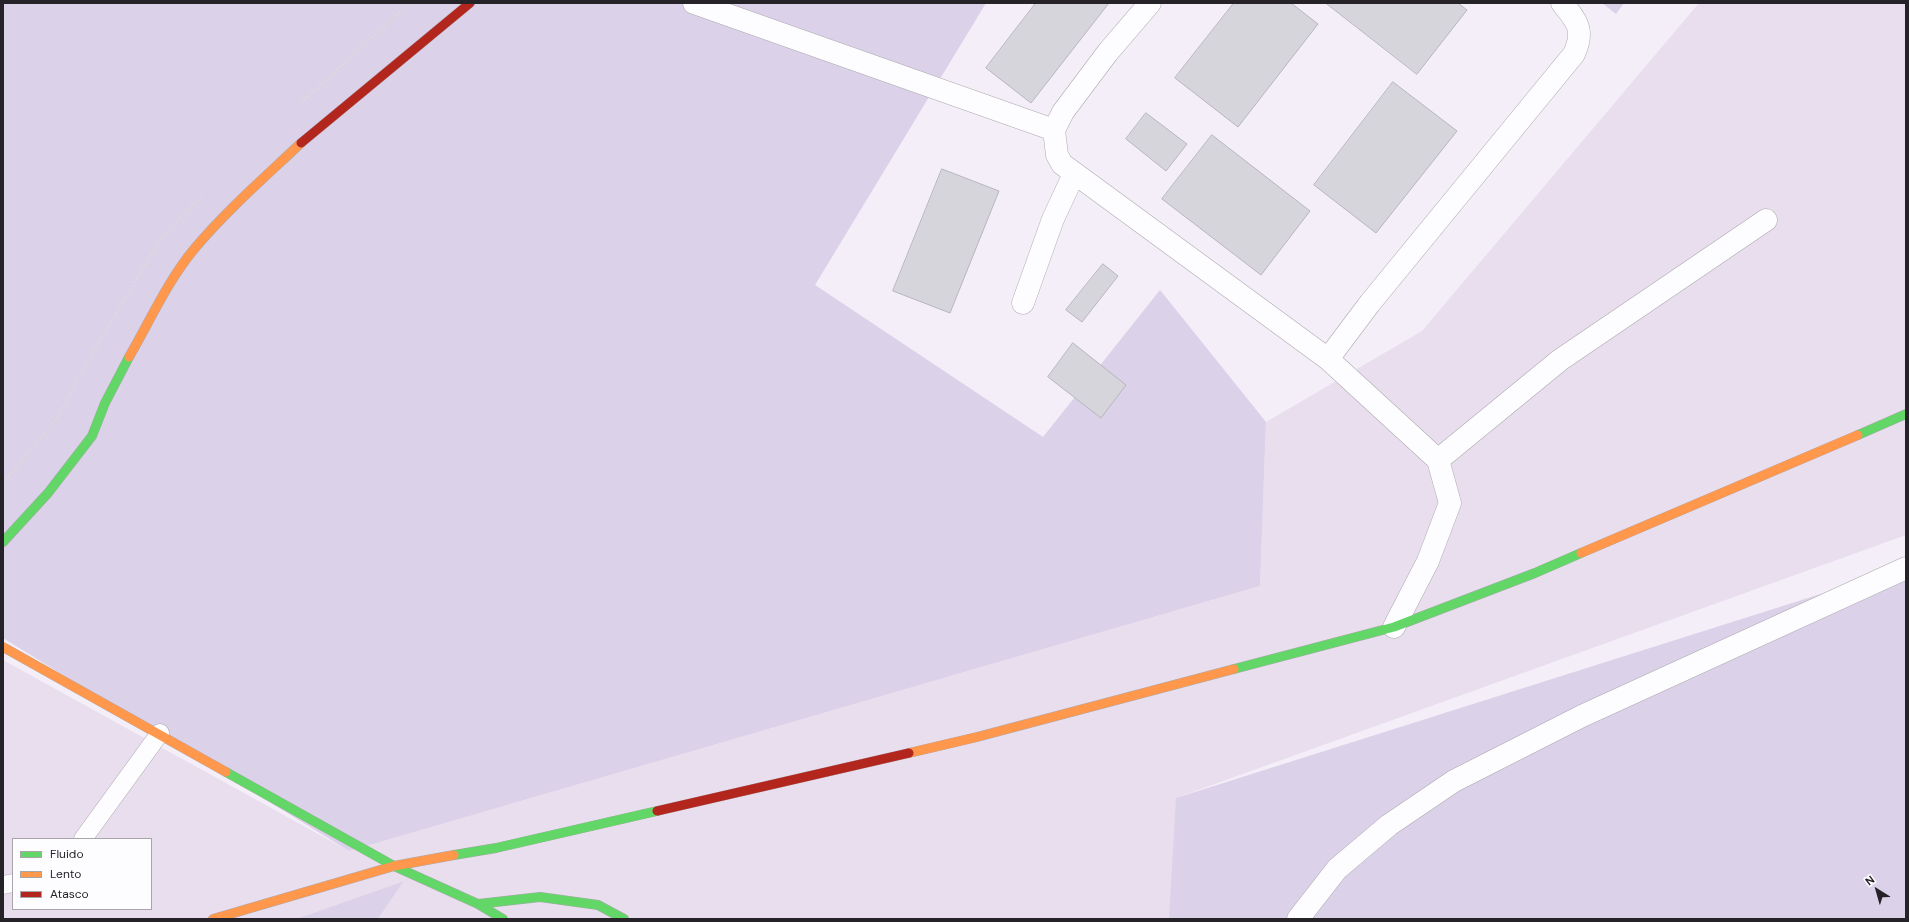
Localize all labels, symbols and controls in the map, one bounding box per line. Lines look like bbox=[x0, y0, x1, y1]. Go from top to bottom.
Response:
legend bbox=[12, 838, 152, 910]
text: Fluido bbox=[50, 846, 84, 862]
text: Lento bbox=[50, 866, 81, 882]
north arrow bbox=[1857, 870, 1897, 910]
text: N bbox=[1862, 872, 1877, 888]
text: Atasco bbox=[50, 886, 89, 902]

